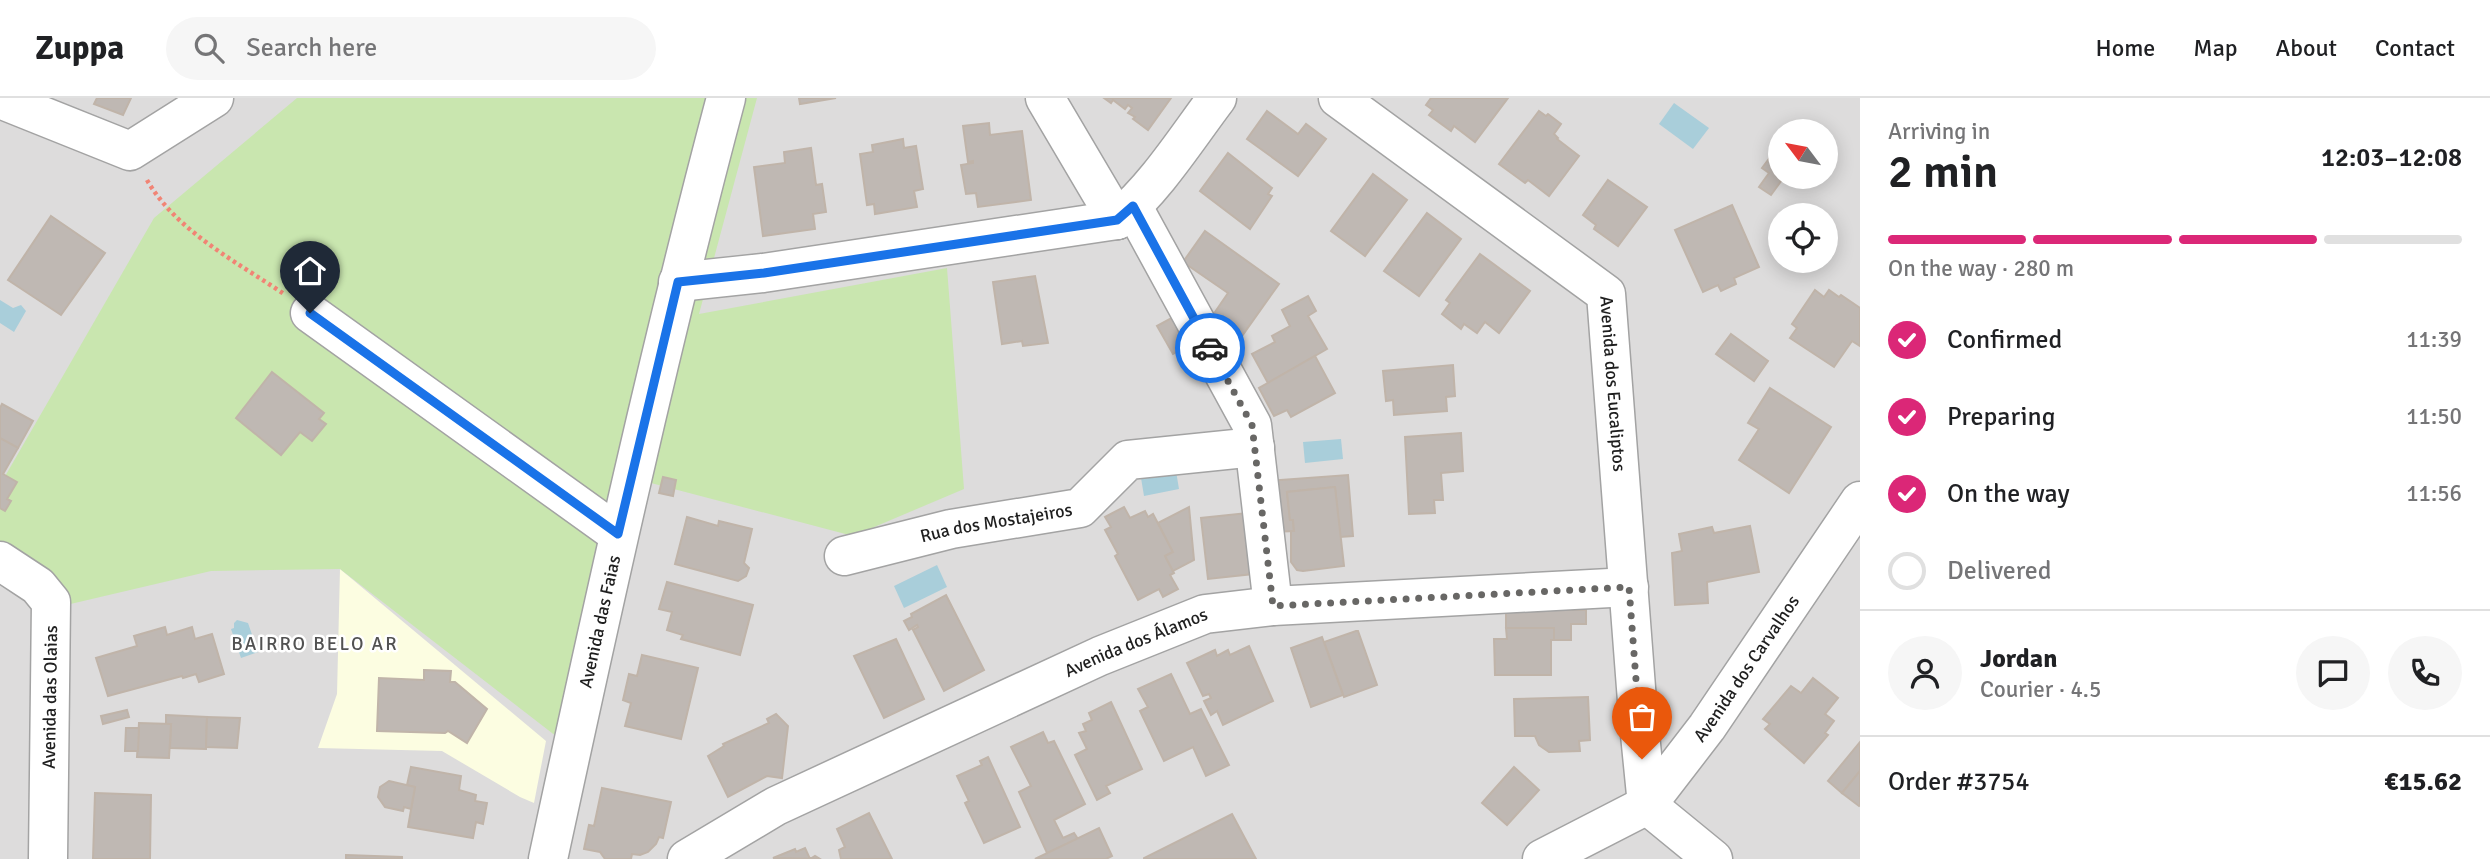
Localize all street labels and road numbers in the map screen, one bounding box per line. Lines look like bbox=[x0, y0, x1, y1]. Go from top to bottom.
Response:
street label: Avenida dos Eucaliptos bbox=[1595, 295, 1631, 473]
street label: Rua dos Mostajeiros bbox=[918, 498, 1074, 547]
street label: Avenida das Faias bbox=[574, 553, 625, 690]
street label: Avenida dos Carvalhos bbox=[1689, 591, 1804, 746]
street label: Avenida dos Álamos bbox=[1061, 603, 1211, 682]
street label: Avenida das Olaias bbox=[38, 625, 62, 769]

